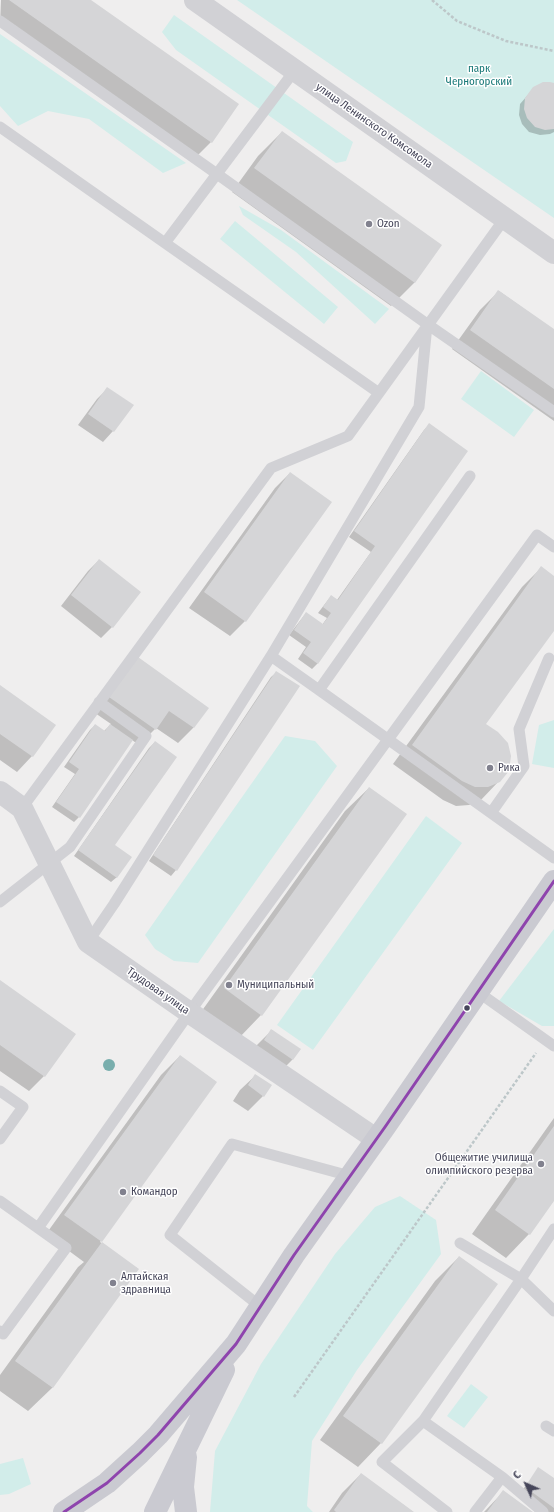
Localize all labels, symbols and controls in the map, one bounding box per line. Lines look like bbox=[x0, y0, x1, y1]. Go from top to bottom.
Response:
park label: парк Черногорский bbox=[446, 62, 512, 88]
street label: улица Ленинского Комсомола bbox=[313, 81, 435, 171]
place label: Ozon bbox=[377, 217, 400, 231]
marker: Ozon bbox=[364, 219, 374, 229]
place label: Рика bbox=[498, 761, 520, 775]
marker: Рика bbox=[485, 763, 495, 773]
street label: Трудовая улица bbox=[124, 965, 192, 1017]
place label: Муниципальный bbox=[237, 978, 314, 992]
marker: Муниципальный bbox=[224, 980, 234, 990]
unlabelled marker bbox=[462, 1003, 472, 1013]
place label: Общежитие училища олимпийского резерва bbox=[426, 1151, 533, 1177]
marker: Общежитие училища олимпийского резерва bbox=[536, 1159, 546, 1169]
place label: Командор bbox=[131, 1185, 178, 1199]
marker: Командор bbox=[118, 1187, 128, 1197]
place label: Алтайская здравница bbox=[121, 1270, 171, 1296]
marker: Алтайская здравница bbox=[108, 1278, 118, 1288]
north arrow bbox=[506, 1464, 546, 1504]
text: С bbox=[511, 1469, 524, 1482]

